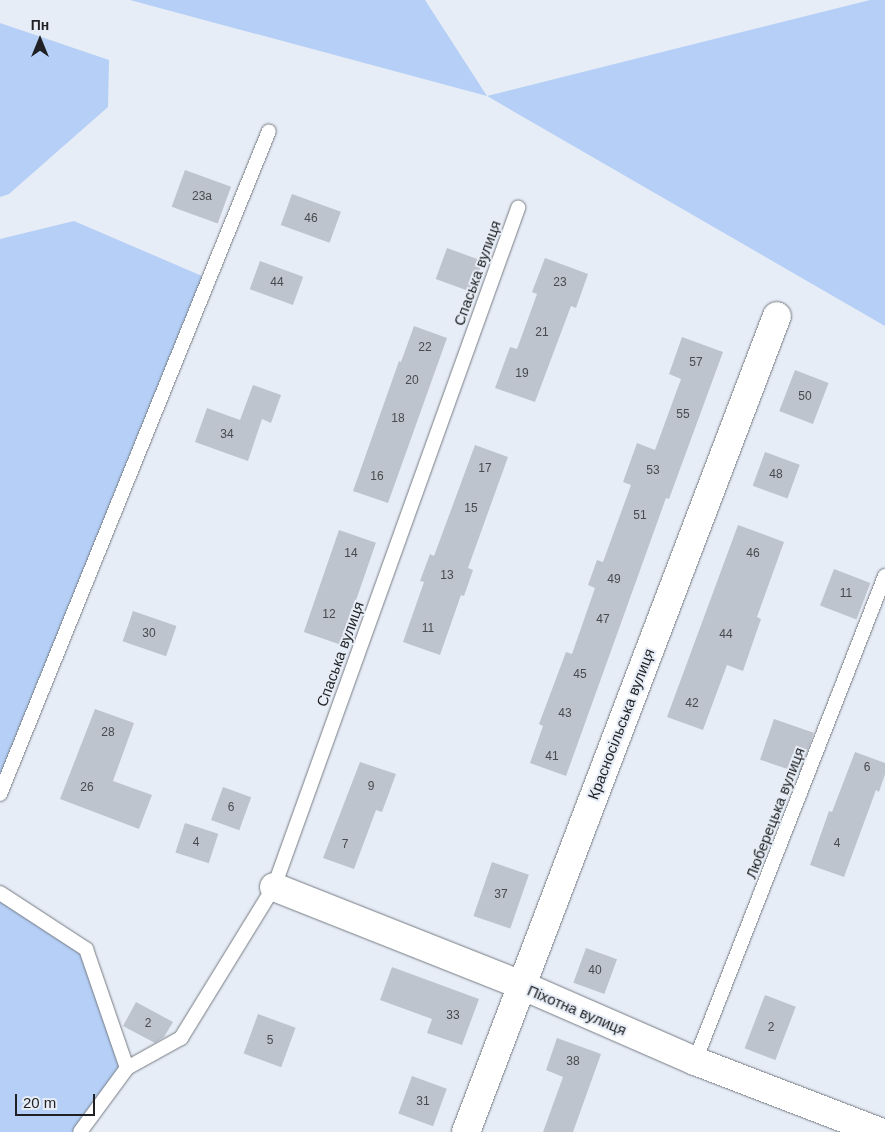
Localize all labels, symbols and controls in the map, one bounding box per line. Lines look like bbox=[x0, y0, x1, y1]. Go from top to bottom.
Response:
north arrow bbox=[15, 15, 65, 65]
text: Пн bbox=[31, 17, 49, 33]
house number: 23а bbox=[192, 190, 212, 204]
house number: 46 bbox=[304, 212, 318, 226]
street label: Спаська вулиця bbox=[450, 218, 504, 328]
house number: 44 bbox=[270, 276, 284, 290]
house number: 23 bbox=[553, 276, 567, 290]
house number: 21 bbox=[535, 326, 549, 340]
house number: 22 bbox=[418, 341, 432, 355]
house number: 57 bbox=[689, 356, 703, 370]
house number: 19 bbox=[515, 367, 529, 381]
house number: 20 bbox=[405, 374, 419, 388]
house number: 50 bbox=[798, 390, 812, 404]
house number: 55 bbox=[676, 408, 690, 422]
house number: 18 bbox=[391, 412, 405, 426]
house number: 34 bbox=[220, 428, 234, 442]
house number: 17 bbox=[478, 462, 492, 476]
house number: 53 bbox=[646, 464, 660, 478]
house number: 48 bbox=[769, 468, 783, 482]
house number: 16 bbox=[370, 470, 384, 484]
house number: 15 bbox=[464, 502, 478, 516]
house number: 51 bbox=[633, 509, 647, 523]
house number: 14 bbox=[344, 547, 358, 561]
house number: 46 bbox=[746, 547, 760, 561]
house number: 13 bbox=[440, 569, 454, 583]
house number: 49 bbox=[607, 573, 621, 587]
house number: 11 bbox=[840, 587, 852, 601]
street label: Спаська вулиця bbox=[313, 599, 367, 709]
house number: 12 bbox=[322, 608, 336, 622]
house number: 47 bbox=[596, 613, 610, 627]
house number: 11 bbox=[422, 622, 434, 636]
house number: 30 bbox=[142, 627, 156, 641]
house number: 44 bbox=[719, 628, 733, 642]
street label: Красносільська вулиця bbox=[584, 646, 658, 802]
house number: 45 bbox=[573, 668, 587, 682]
house number: 42 bbox=[685, 697, 699, 711]
house number: 43 bbox=[558, 707, 572, 721]
house number: 28 bbox=[101, 726, 115, 740]
street label: Люберецька вулиця bbox=[742, 745, 808, 881]
house number: 41 bbox=[545, 750, 559, 764]
house number: 6 bbox=[864, 761, 870, 775]
house number: 9 bbox=[368, 780, 374, 794]
house number: 26 bbox=[80, 781, 94, 795]
house number: 6 bbox=[228, 801, 234, 815]
house number: 4 bbox=[193, 836, 199, 850]
house number: 4 bbox=[834, 837, 840, 851]
house number: 7 bbox=[342, 838, 348, 852]
house number: 37 bbox=[494, 888, 508, 902]
house number: 40 bbox=[588, 964, 602, 978]
street label: Піхотна вулиця bbox=[525, 981, 629, 1039]
house number: 33 bbox=[446, 1009, 460, 1023]
house number: 2 bbox=[145, 1017, 151, 1031]
house number: 2 bbox=[768, 1021, 774, 1035]
house number: 5 bbox=[267, 1034, 273, 1048]
house number: 38 bbox=[566, 1055, 580, 1069]
scale bar bbox=[18, 1084, 98, 1116]
text: 20 m bbox=[23, 1094, 56, 1111]
house number: 31 bbox=[416, 1095, 430, 1109]

